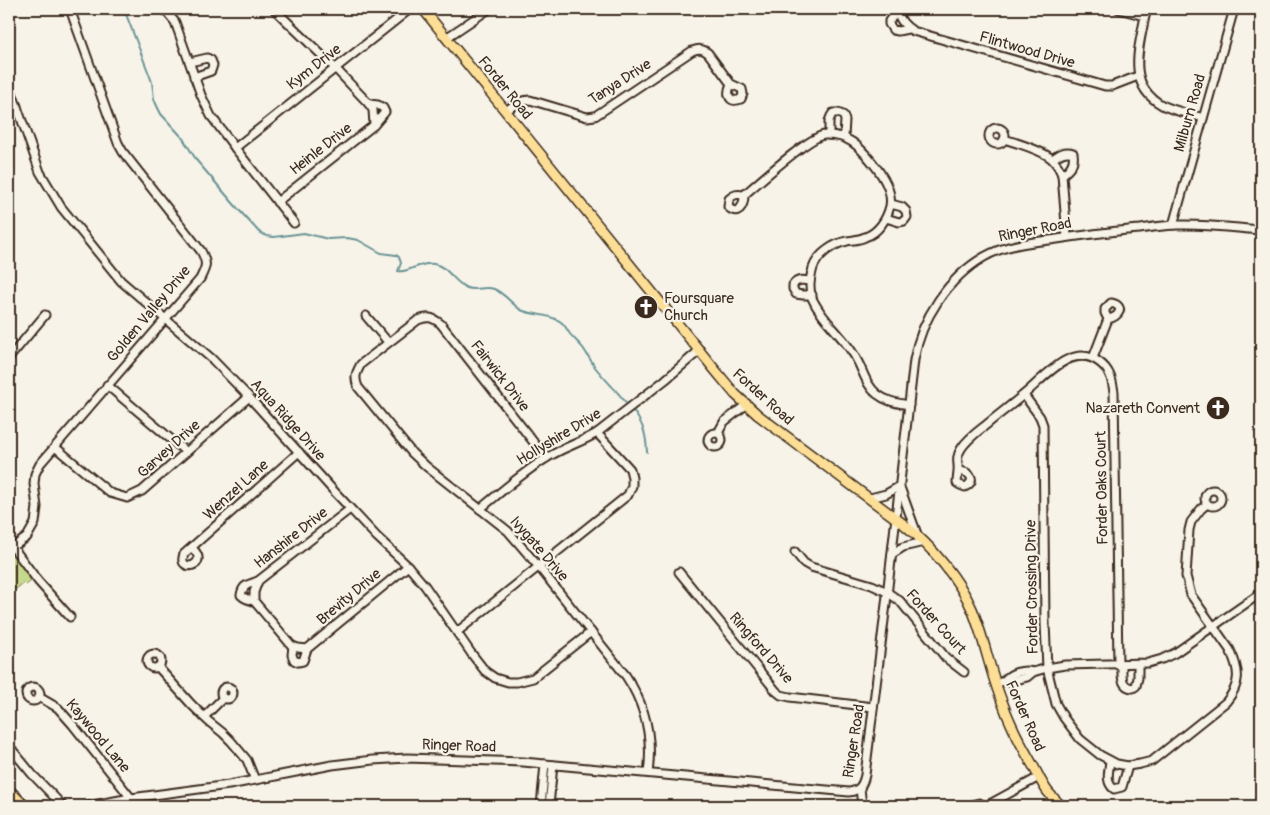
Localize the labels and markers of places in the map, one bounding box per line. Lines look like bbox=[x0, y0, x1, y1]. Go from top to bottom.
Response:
place label: Foursquare Church bbox=[664, 289, 735, 325]
church icon: Foursquare Church bbox=[633, 294, 659, 320]
church icon: Nazareth Convent bbox=[1205, 395, 1231, 421]
place label: Nazareth Convent bbox=[1085, 399, 1201, 418]

